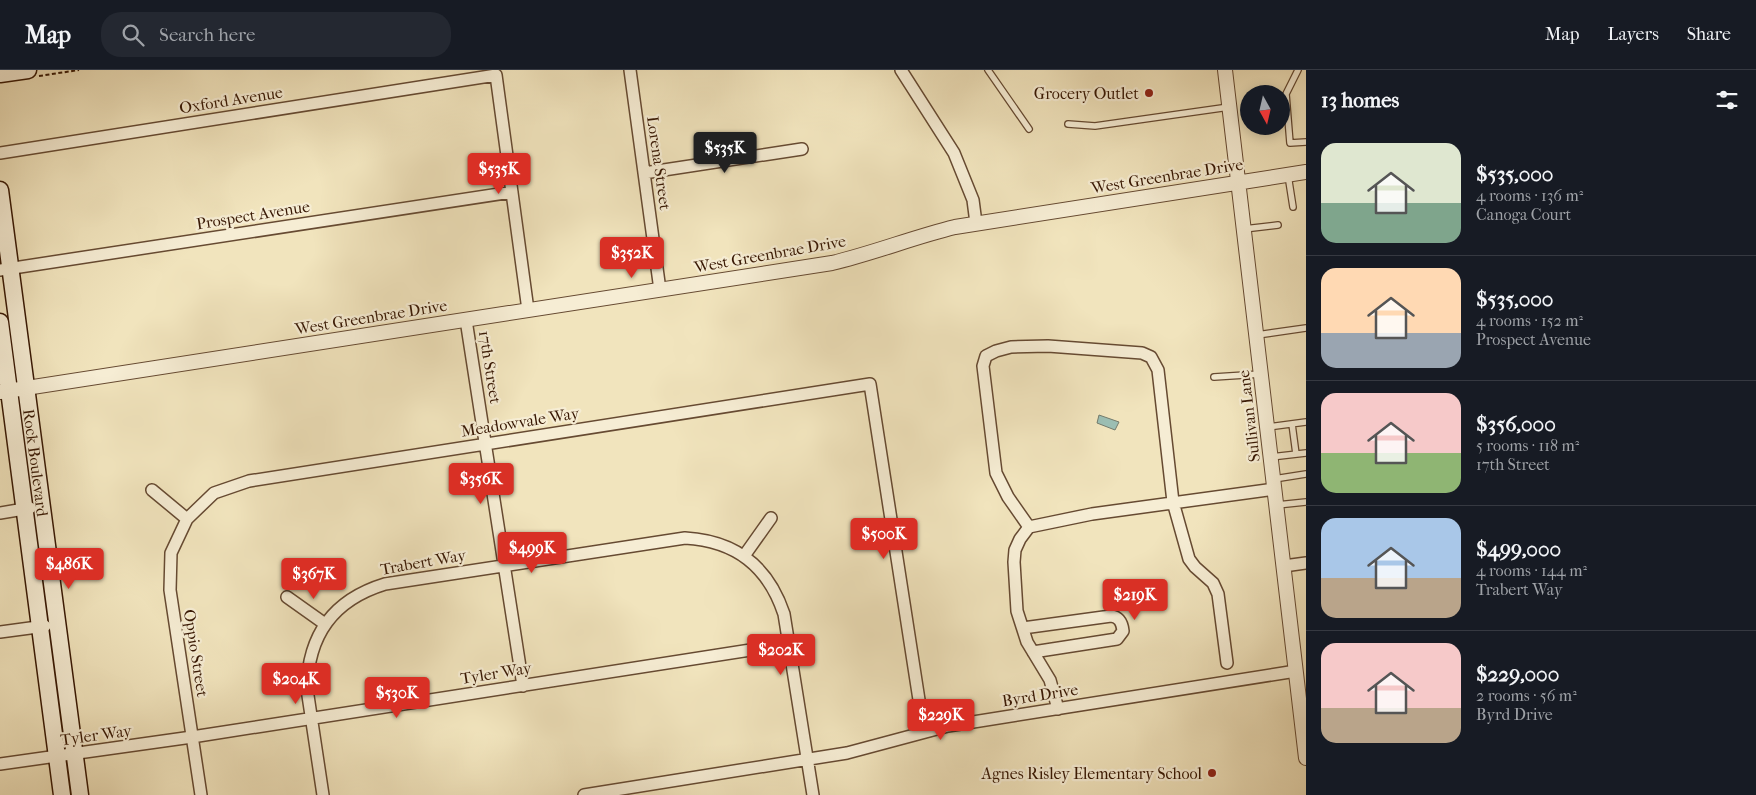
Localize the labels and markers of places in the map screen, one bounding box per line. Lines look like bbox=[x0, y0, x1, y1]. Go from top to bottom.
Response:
place label: Grocery Outlet bbox=[1034, 84, 1139, 103]
marker: Grocery Outlet bbox=[1143, 87, 1155, 99]
pin: $535K bbox=[690, 132, 760, 174]
pin: $535K bbox=[464, 152, 534, 195]
pin: $352K bbox=[597, 236, 667, 279]
pin: $356K bbox=[446, 462, 516, 505]
pin: $500K bbox=[849, 518, 919, 560]
pin: $499K bbox=[497, 532, 567, 574]
pin: $486K bbox=[34, 548, 104, 590]
pin: $367K bbox=[279, 558, 349, 600]
pin: $219K bbox=[1100, 578, 1170, 621]
pin: $202K bbox=[746, 634, 816, 676]
pin: $204K bbox=[261, 662, 331, 705]
pin: $530K bbox=[362, 676, 432, 719]
pin: $229K bbox=[906, 698, 976, 741]
place label: Agnes Risley Elementary School bbox=[981, 764, 1203, 783]
marker: Agnes Risley Elementary School bbox=[1206, 767, 1218, 779]

